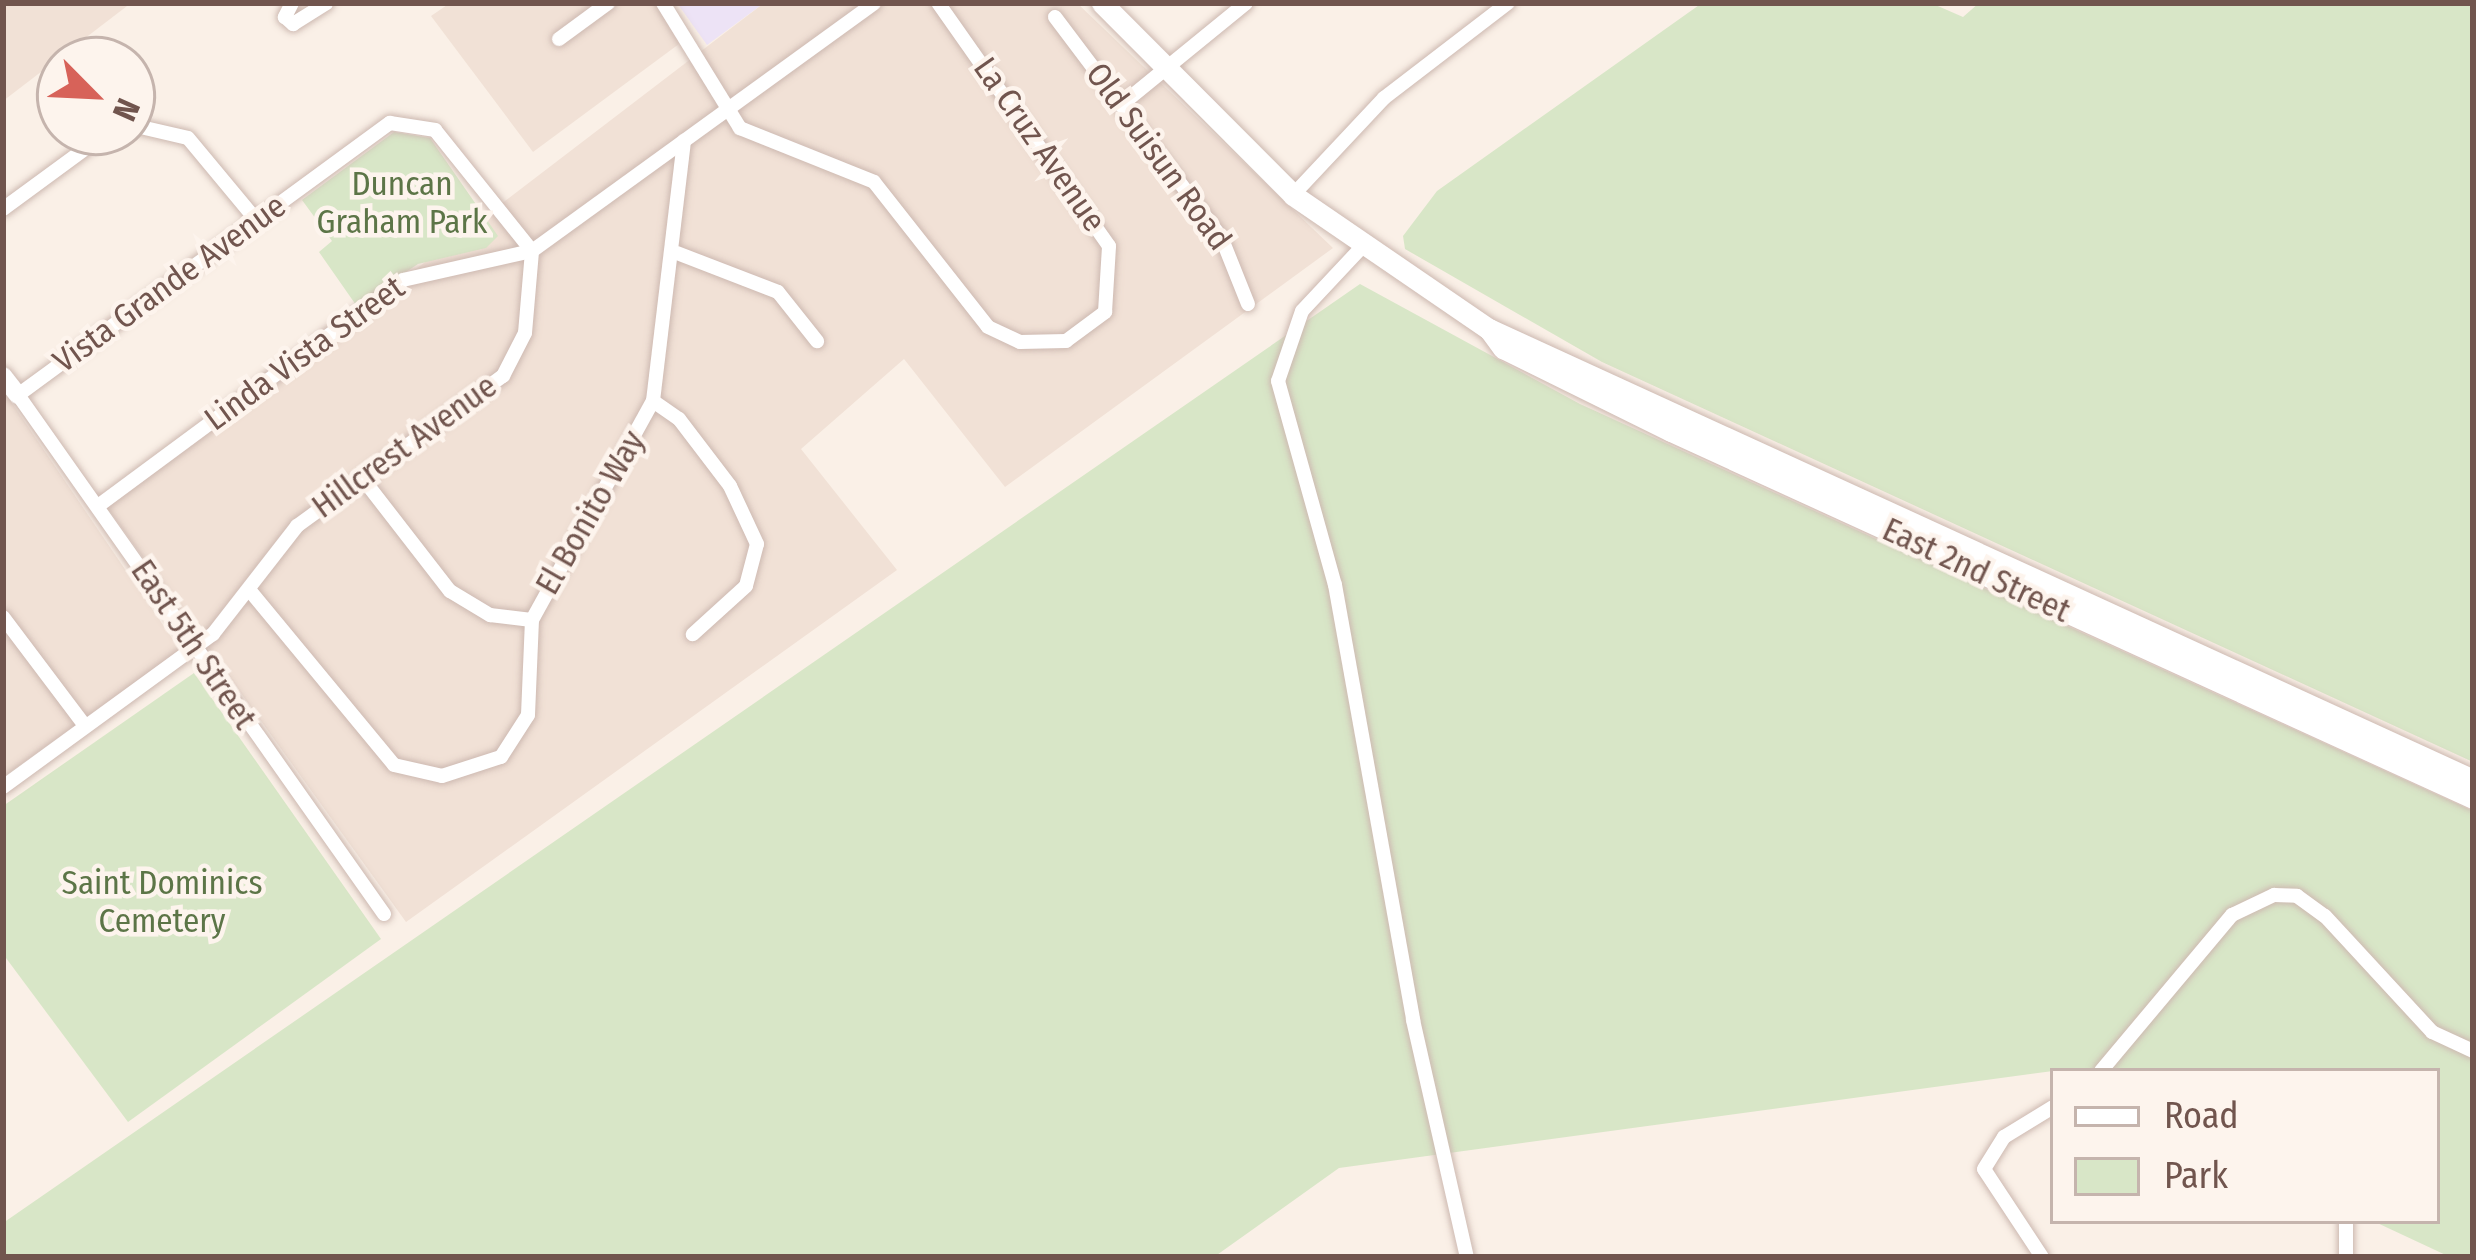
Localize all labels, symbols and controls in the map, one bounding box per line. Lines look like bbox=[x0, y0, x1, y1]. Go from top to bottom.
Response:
north arrow bbox=[36, 36, 156, 156]
street label: La Cruz Avenue bbox=[964, 50, 1114, 240]
street label: Old Suisun Road bbox=[1077, 56, 1239, 258]
text: N bbox=[104, 92, 148, 127]
park label: Duncan Graham Park bbox=[317, 165, 487, 243]
street label: Vista Grande Avenue bbox=[46, 186, 294, 382]
street label: Linda Vista Street bbox=[198, 268, 412, 440]
street label: Hillcrest Avenue bbox=[305, 367, 505, 527]
street label: El Bonito Way bbox=[528, 424, 654, 602]
street label: East 2nd Street bbox=[1876, 510, 2076, 632]
street label: East 5th Street bbox=[122, 553, 264, 737]
park label: Saint Dominics Cemetery bbox=[62, 864, 262, 942]
legend bbox=[2050, 1068, 2440, 1224]
text: Road bbox=[2164, 1094, 2239, 1138]
text: Park bbox=[2164, 1154, 2228, 1198]

